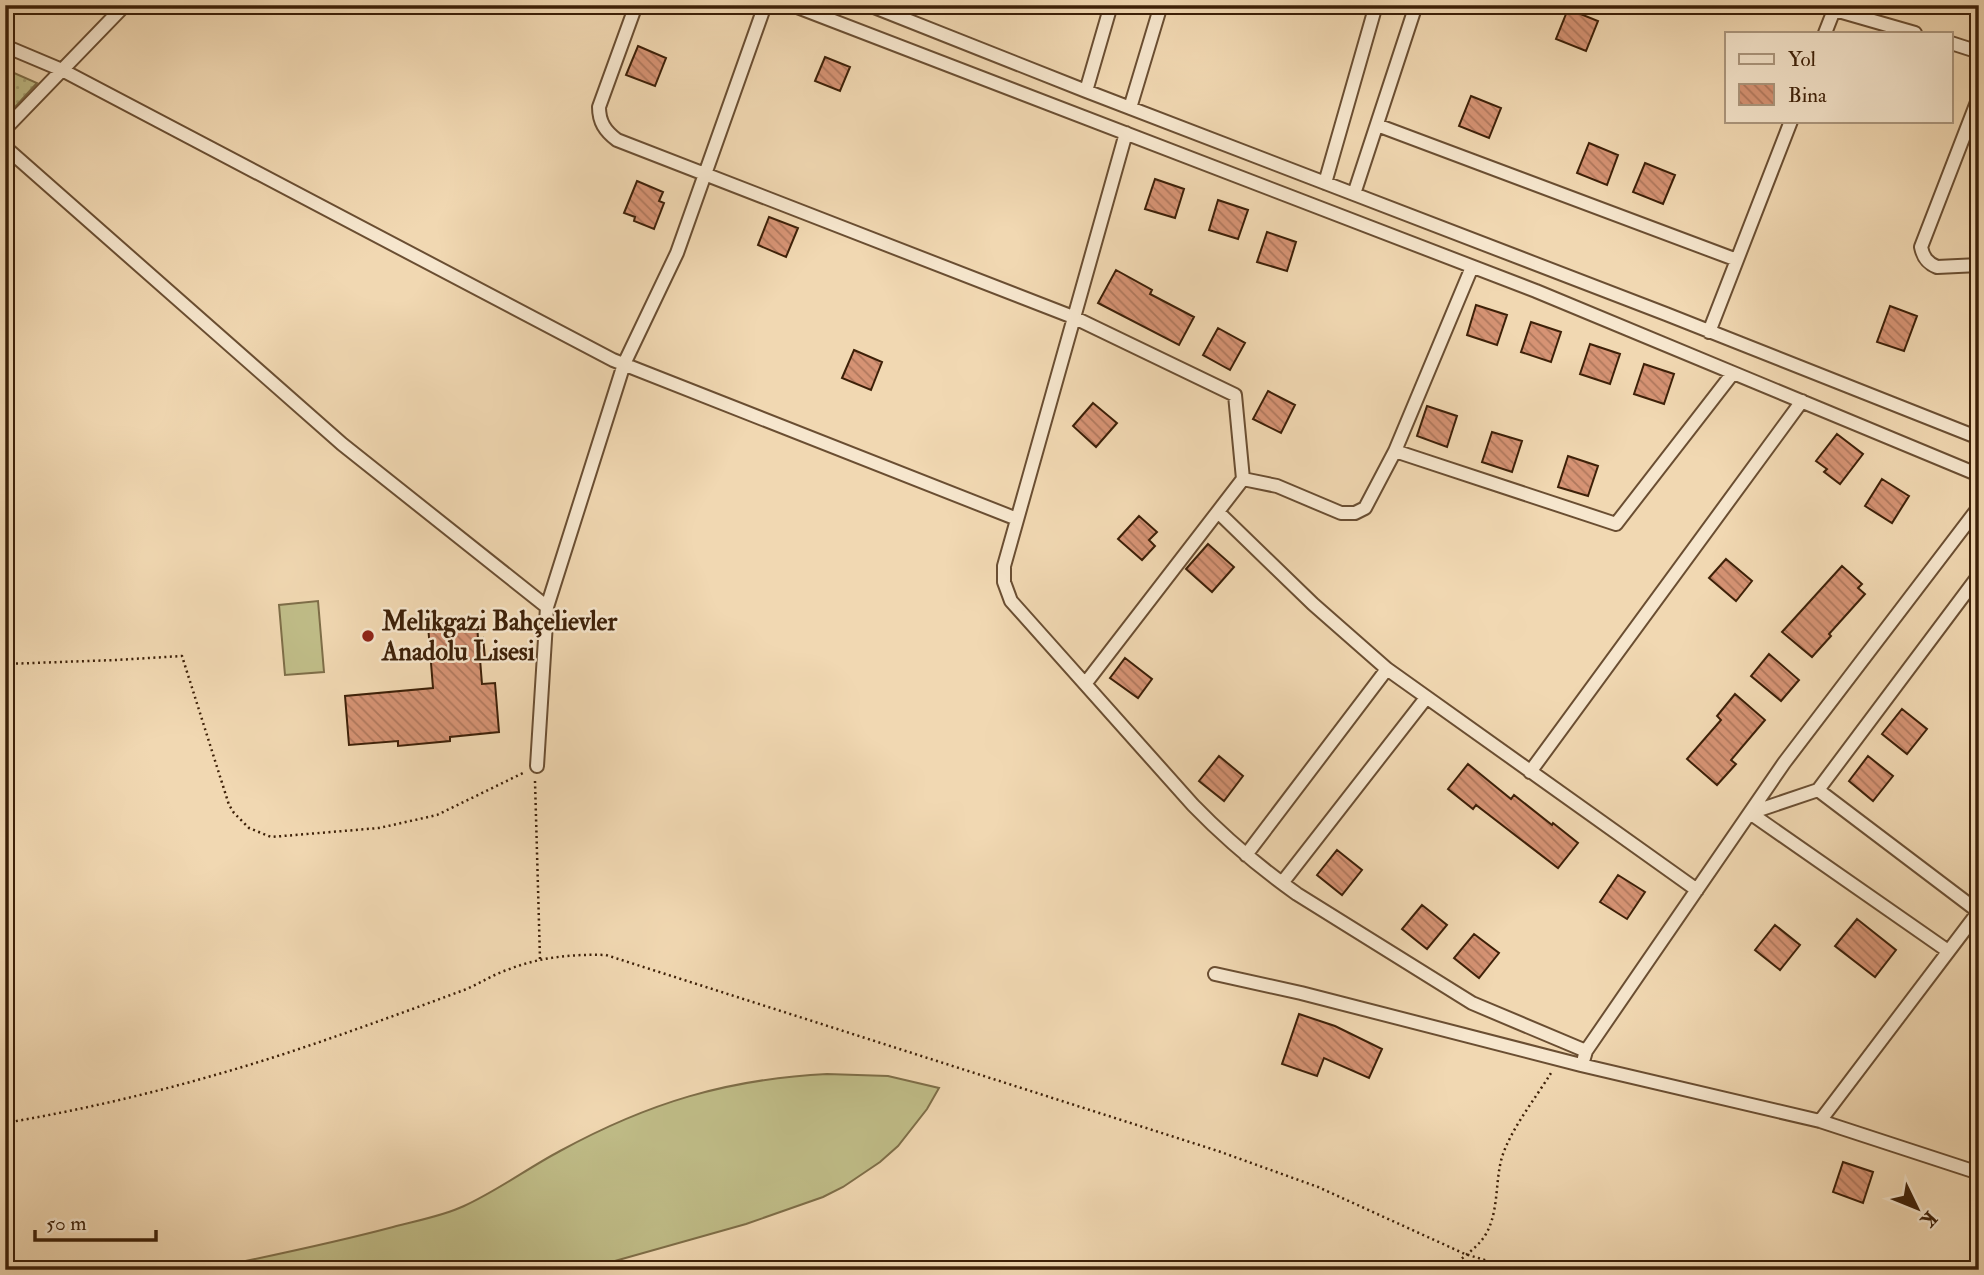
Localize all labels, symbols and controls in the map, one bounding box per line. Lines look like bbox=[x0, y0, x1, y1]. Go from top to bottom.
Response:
legend bbox=[1725, 32, 1952, 122]
text: Yol bbox=[1788, 46, 1816, 73]
text: Bina bbox=[1788, 82, 1827, 109]
place label: Melikgazi Bahçelievler Anadolu Lisesi bbox=[381, 606, 617, 668]
marker: Melikgazi Bahçelievler Anadolu Lisesi bbox=[360, 628, 376, 644]
north arrow bbox=[1882, 1174, 1952, 1244]
scale bar bbox=[35, 1198, 156, 1242]
text: K bbox=[1915, 1206, 1942, 1232]
text: 50 m bbox=[46, 1210, 87, 1237]

